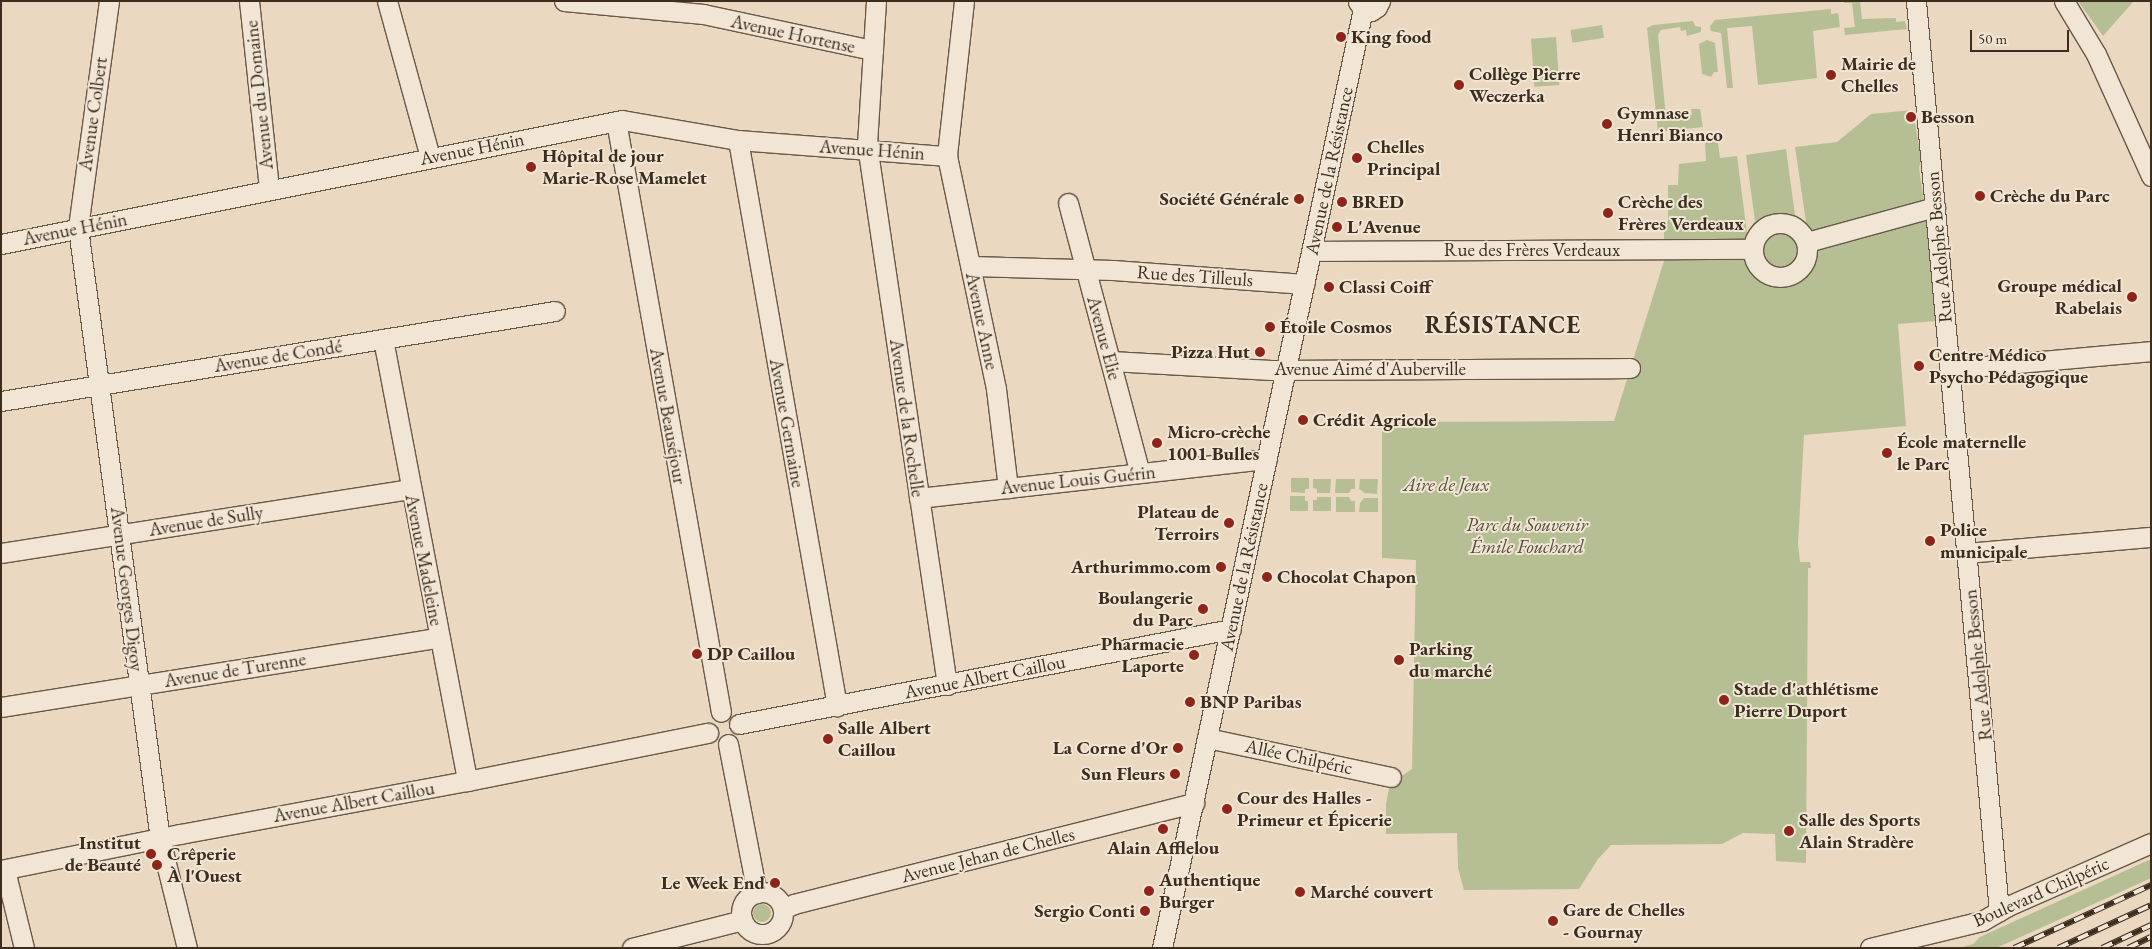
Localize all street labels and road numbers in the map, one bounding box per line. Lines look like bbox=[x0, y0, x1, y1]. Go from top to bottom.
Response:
street label: Avenue Hortense bbox=[729, 10, 857, 58]
street label: Avenue du Domaine bbox=[240, 19, 278, 171]
street label: Avenue Colbert bbox=[74, 55, 112, 173]
street label: Avenue de la Résistance bbox=[1300, 85, 1358, 257]
street label: Avenue Hénin bbox=[418, 128, 526, 170]
street label: Avenue Hénin bbox=[818, 135, 926, 165]
street label: Rue Adolphe Besson bbox=[1921, 170, 1957, 324]
street label: Avenue Hénin bbox=[21, 208, 129, 250]
street label: Rue des Frères Verdeaux bbox=[1444, 239, 1620, 261]
street label: Rue des Tilleuls bbox=[1136, 261, 1254, 291]
street label: Avenue Anne bbox=[961, 270, 1003, 372]
street label: Avenue Elie bbox=[1082, 294, 1126, 382]
street label: Avenue de Condé bbox=[212, 335, 344, 377]
street label: Avenue de la Rochelle bbox=[885, 337, 929, 499]
street label: Avenue Beauséjour bbox=[645, 346, 691, 486]
street label: Avenue Germaine bbox=[764, 357, 810, 489]
street label: Avenue Aimé d'Auberville bbox=[1274, 358, 1466, 380]
street label: Avenue Louis Guérin bbox=[999, 461, 1157, 499]
street label: Avenue de la Résistance bbox=[1215, 481, 1273, 653]
street label: Avenue Madeleine bbox=[400, 492, 448, 628]
street label: Avenue de Sully bbox=[147, 501, 265, 541]
street label: Avenue Georges Digoy bbox=[106, 506, 148, 672]
street label: Rue Adolphe Besson bbox=[1959, 588, 1997, 742]
street label: Avenue de Turenne bbox=[163, 648, 307, 692]
street label: Avenue Albert Caillou bbox=[903, 650, 1067, 704]
street label: Allée Chilpéric bbox=[1243, 734, 1355, 780]
street label: Avenue Albert Caillou bbox=[271, 777, 437, 827]
street label: Avenue Jehan de Chelles bbox=[899, 822, 1077, 888]
street label: Boulevard Chilpéric bbox=[1969, 852, 2113, 932]

